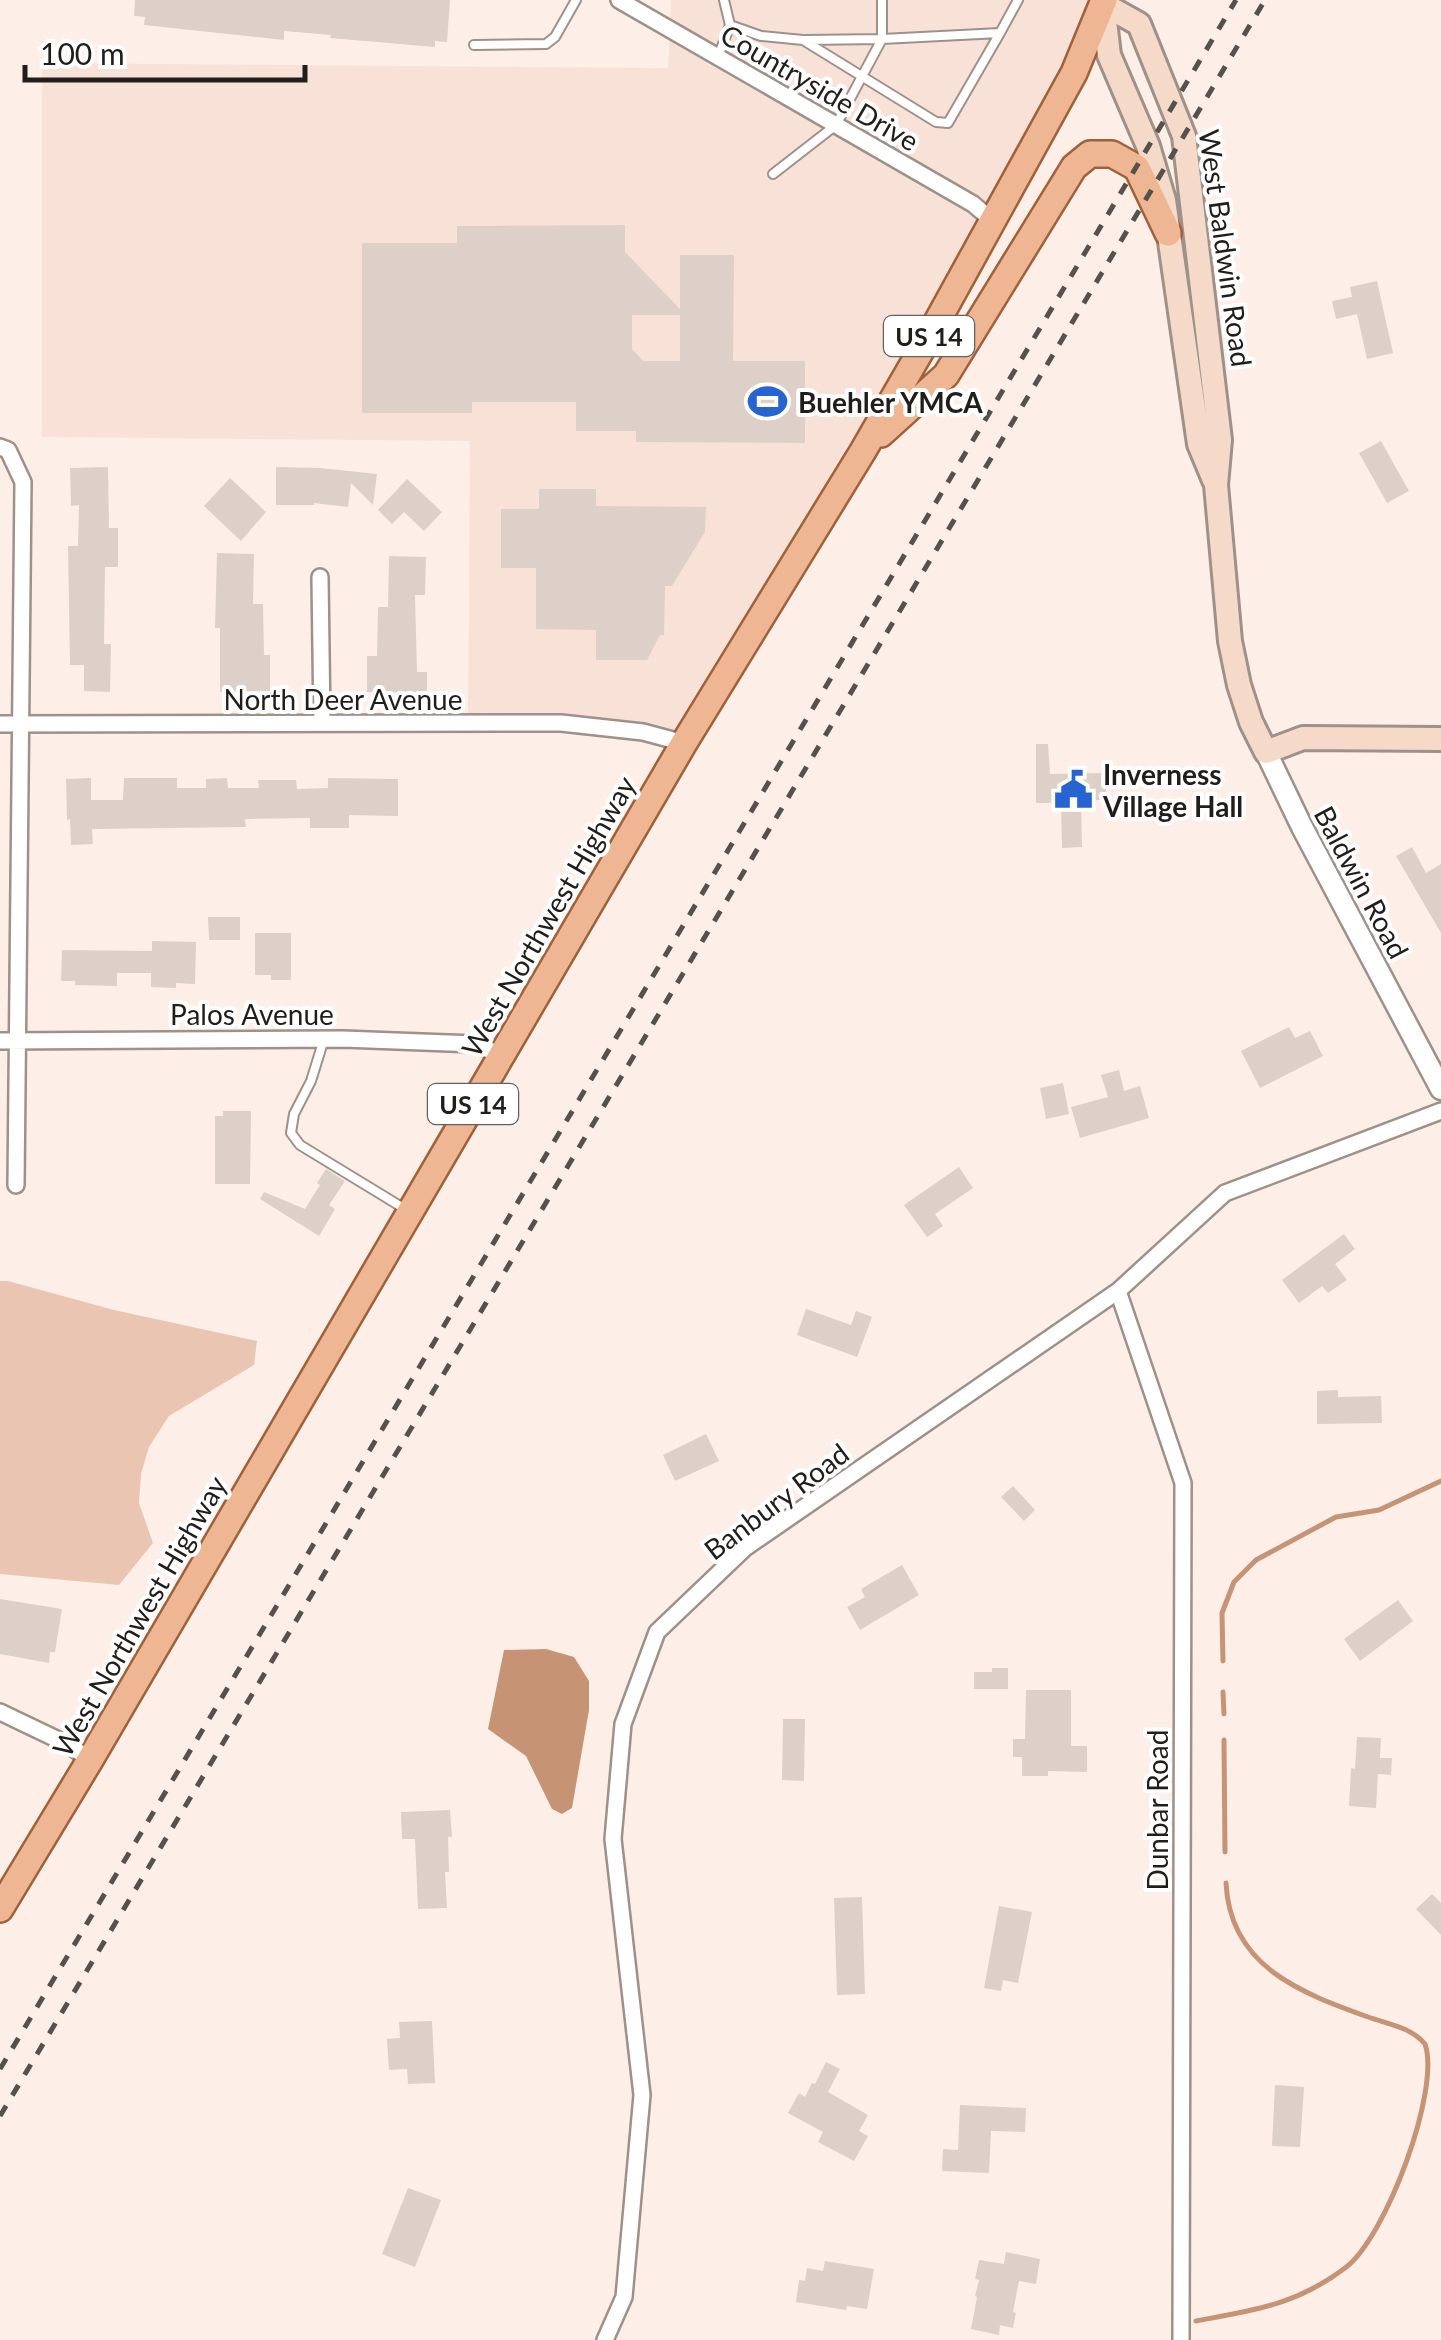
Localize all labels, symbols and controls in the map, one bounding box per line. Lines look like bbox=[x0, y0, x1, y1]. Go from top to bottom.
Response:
street label: Countryside Drive bbox=[715, 17, 925, 157]
scale bar bbox=[25, 20, 305, 82]
text: 100 m bbox=[40, 35, 125, 71]
street label: West Baldwin Road bbox=[1193, 127, 1259, 369]
road number: US 14 bbox=[884, 316, 974, 356]
sports icon: Buehler YMCA bbox=[747, 381, 789, 423]
place label: Buehler YMCA bbox=[798, 385, 983, 419]
street label: North Deer Avenue bbox=[223, 682, 463, 716]
place label: Inverness Village Hall bbox=[1102, 757, 1243, 823]
street label: West Northwest Highway bbox=[454, 769, 642, 1062]
public building icon: Inverness Village Hall bbox=[1052, 769, 1094, 811]
street label: Baldwin Road bbox=[1308, 800, 1416, 964]
street label: Palos Avenue bbox=[170, 997, 334, 1031]
road number: US 14 bbox=[428, 1084, 518, 1124]
street label: Banbury Road bbox=[697, 1436, 855, 1566]
street label: West Northwest Highway bbox=[45, 1469, 233, 1762]
street label: Dunbar Road bbox=[1140, 1730, 1174, 1890]

